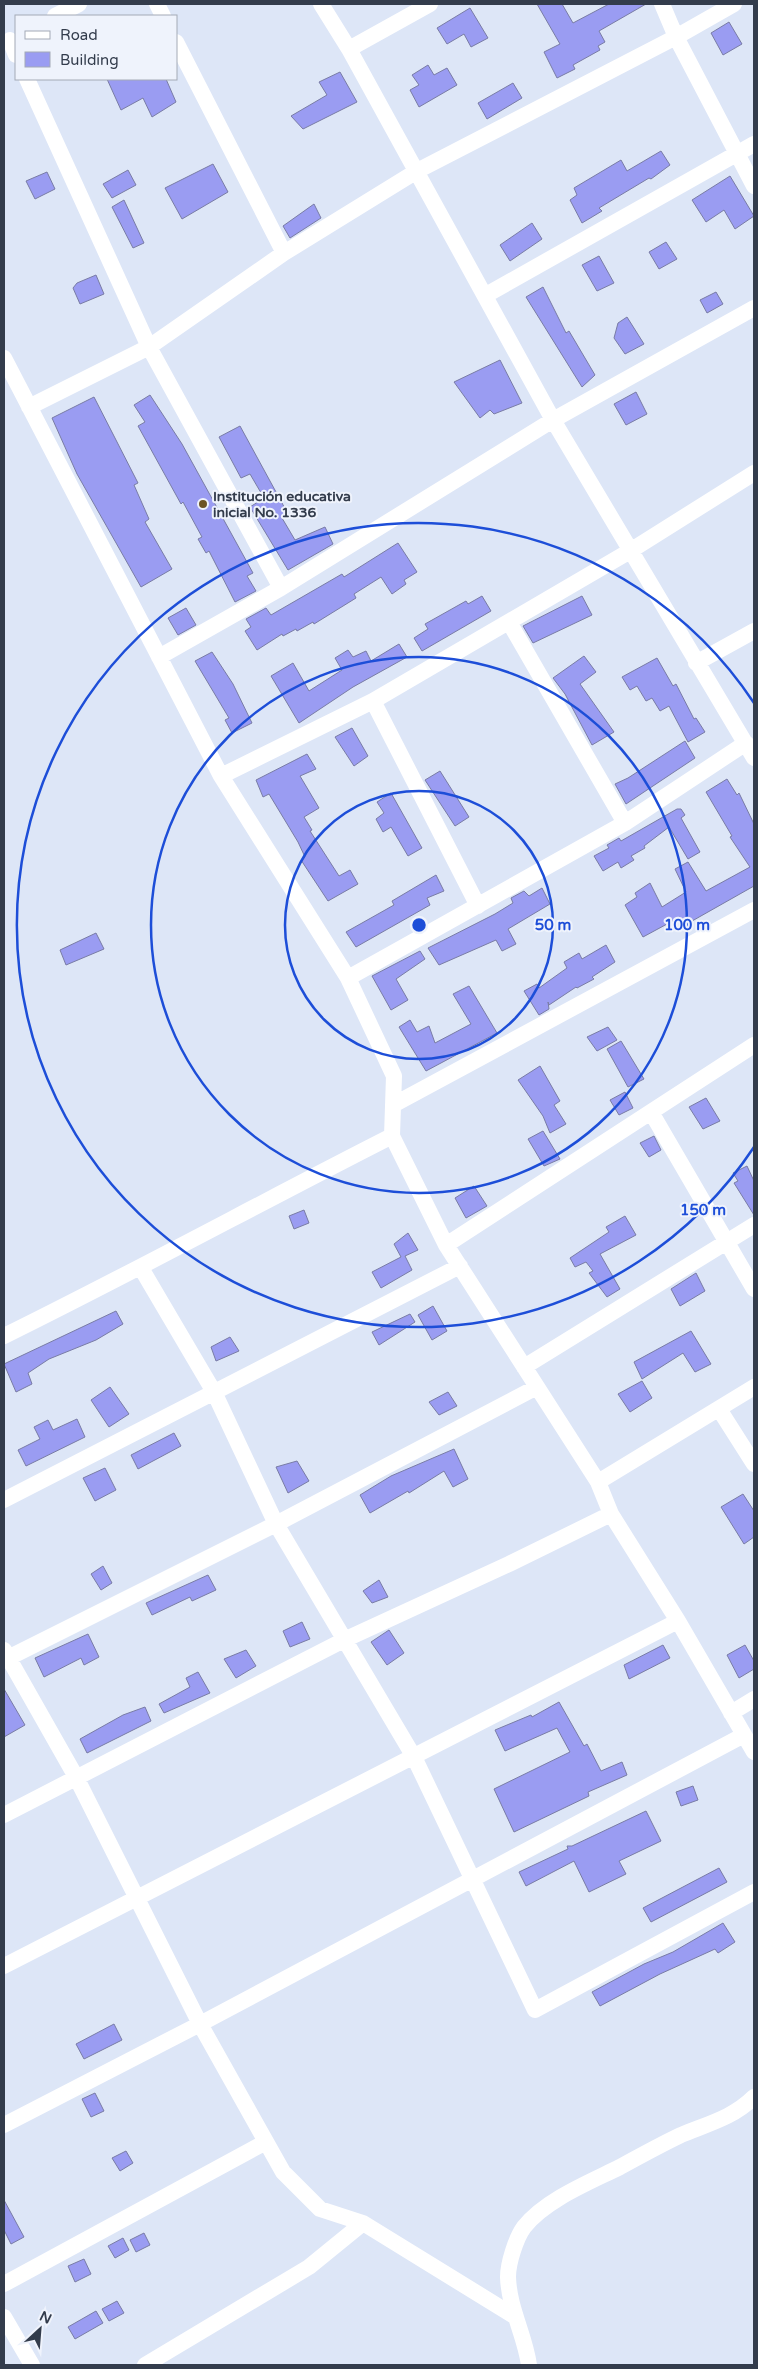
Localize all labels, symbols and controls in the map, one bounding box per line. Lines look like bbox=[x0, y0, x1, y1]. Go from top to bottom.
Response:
legend bbox=[15, 15, 178, 80]
text: Road bbox=[60, 26, 98, 44]
text: Building bbox=[60, 51, 119, 69]
place label: Institución educativa inicial No. 1336 bbox=[213, 488, 351, 521]
marker: Institución educativa inicial No. 1336 bbox=[197, 498, 209, 510]
centre of rings bbox=[410, 916, 428, 934]
text: 50 m bbox=[535, 916, 571, 934]
text: 100 m bbox=[664, 916, 710, 934]
text: 150 m bbox=[680, 1201, 726, 1219]
north arrow bbox=[15, 2304, 65, 2354]
text: N bbox=[37, 2308, 54, 2328]

